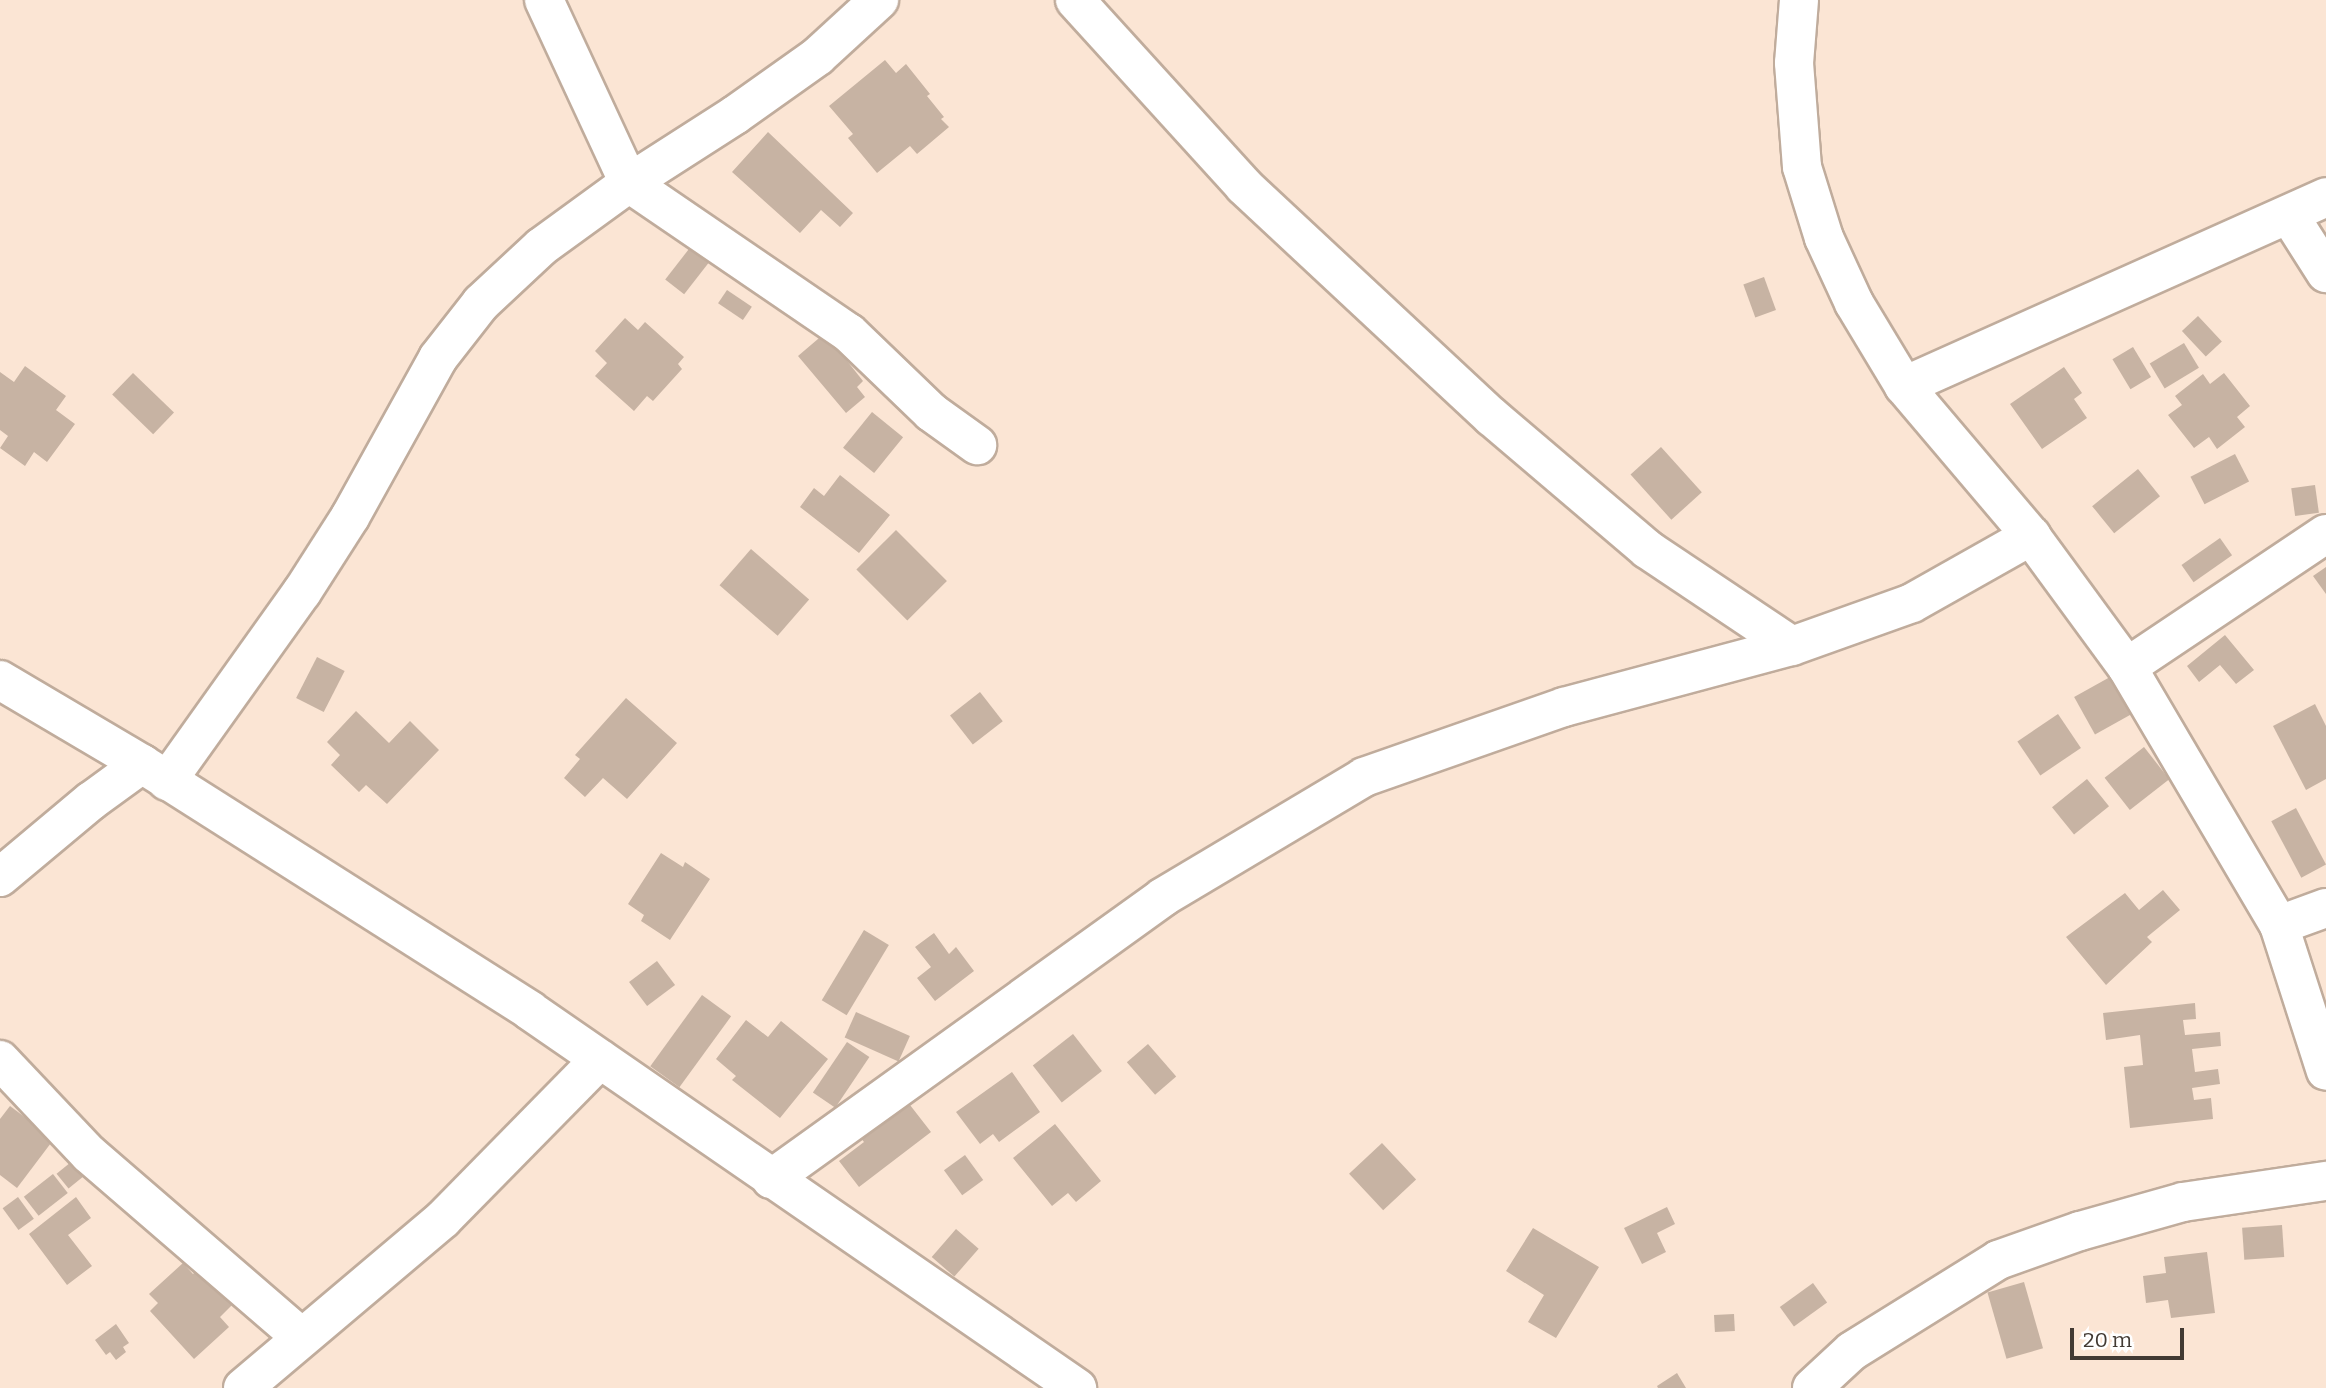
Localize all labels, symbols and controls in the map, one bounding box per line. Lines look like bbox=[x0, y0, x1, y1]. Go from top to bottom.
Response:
scale bar bbox=[2074, 1314, 2188, 1358]
text: 20 m bbox=[2083, 1327, 2132, 1353]

